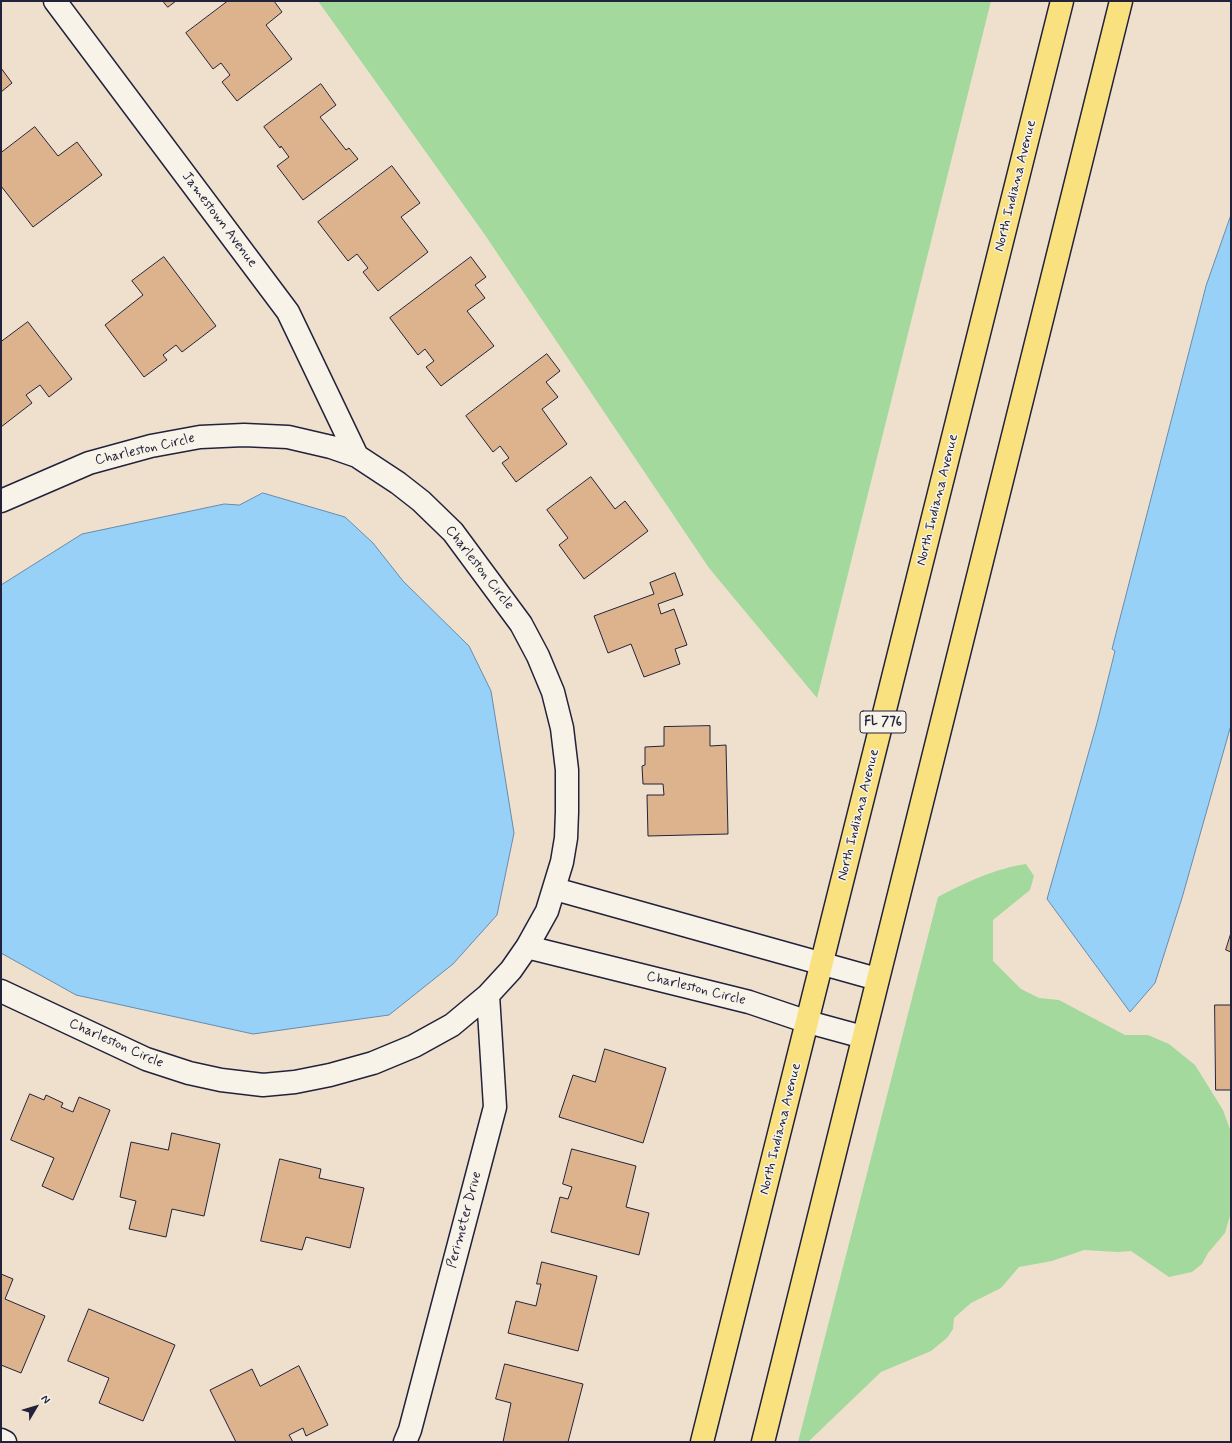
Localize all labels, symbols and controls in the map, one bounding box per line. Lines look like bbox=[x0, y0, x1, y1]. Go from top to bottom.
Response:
street label: North Indiana Avenue bbox=[992, 118, 1040, 254]
street label: Jamestown Avenue bbox=[178, 169, 260, 271]
street label: Charleston Circle bbox=[93, 430, 197, 470]
street label: North Indiana Avenue bbox=[914, 432, 962, 568]
street label: Charleston Circle bbox=[441, 523, 517, 613]
road number: FL 776 bbox=[860, 711, 906, 733]
street label: North Indiana Avenue bbox=[835, 747, 883, 883]
street label: Charleston Circle bbox=[645, 969, 747, 1009]
street label: Charleston Circle bbox=[66, 1016, 166, 1072]
street label: North Indiana Avenue bbox=[757, 1061, 805, 1197]
street label: Perimeter Drive bbox=[444, 1170, 486, 1270]
north arrow bbox=[16, 1387, 56, 1427]
text: N bbox=[38, 1392, 53, 1407]

